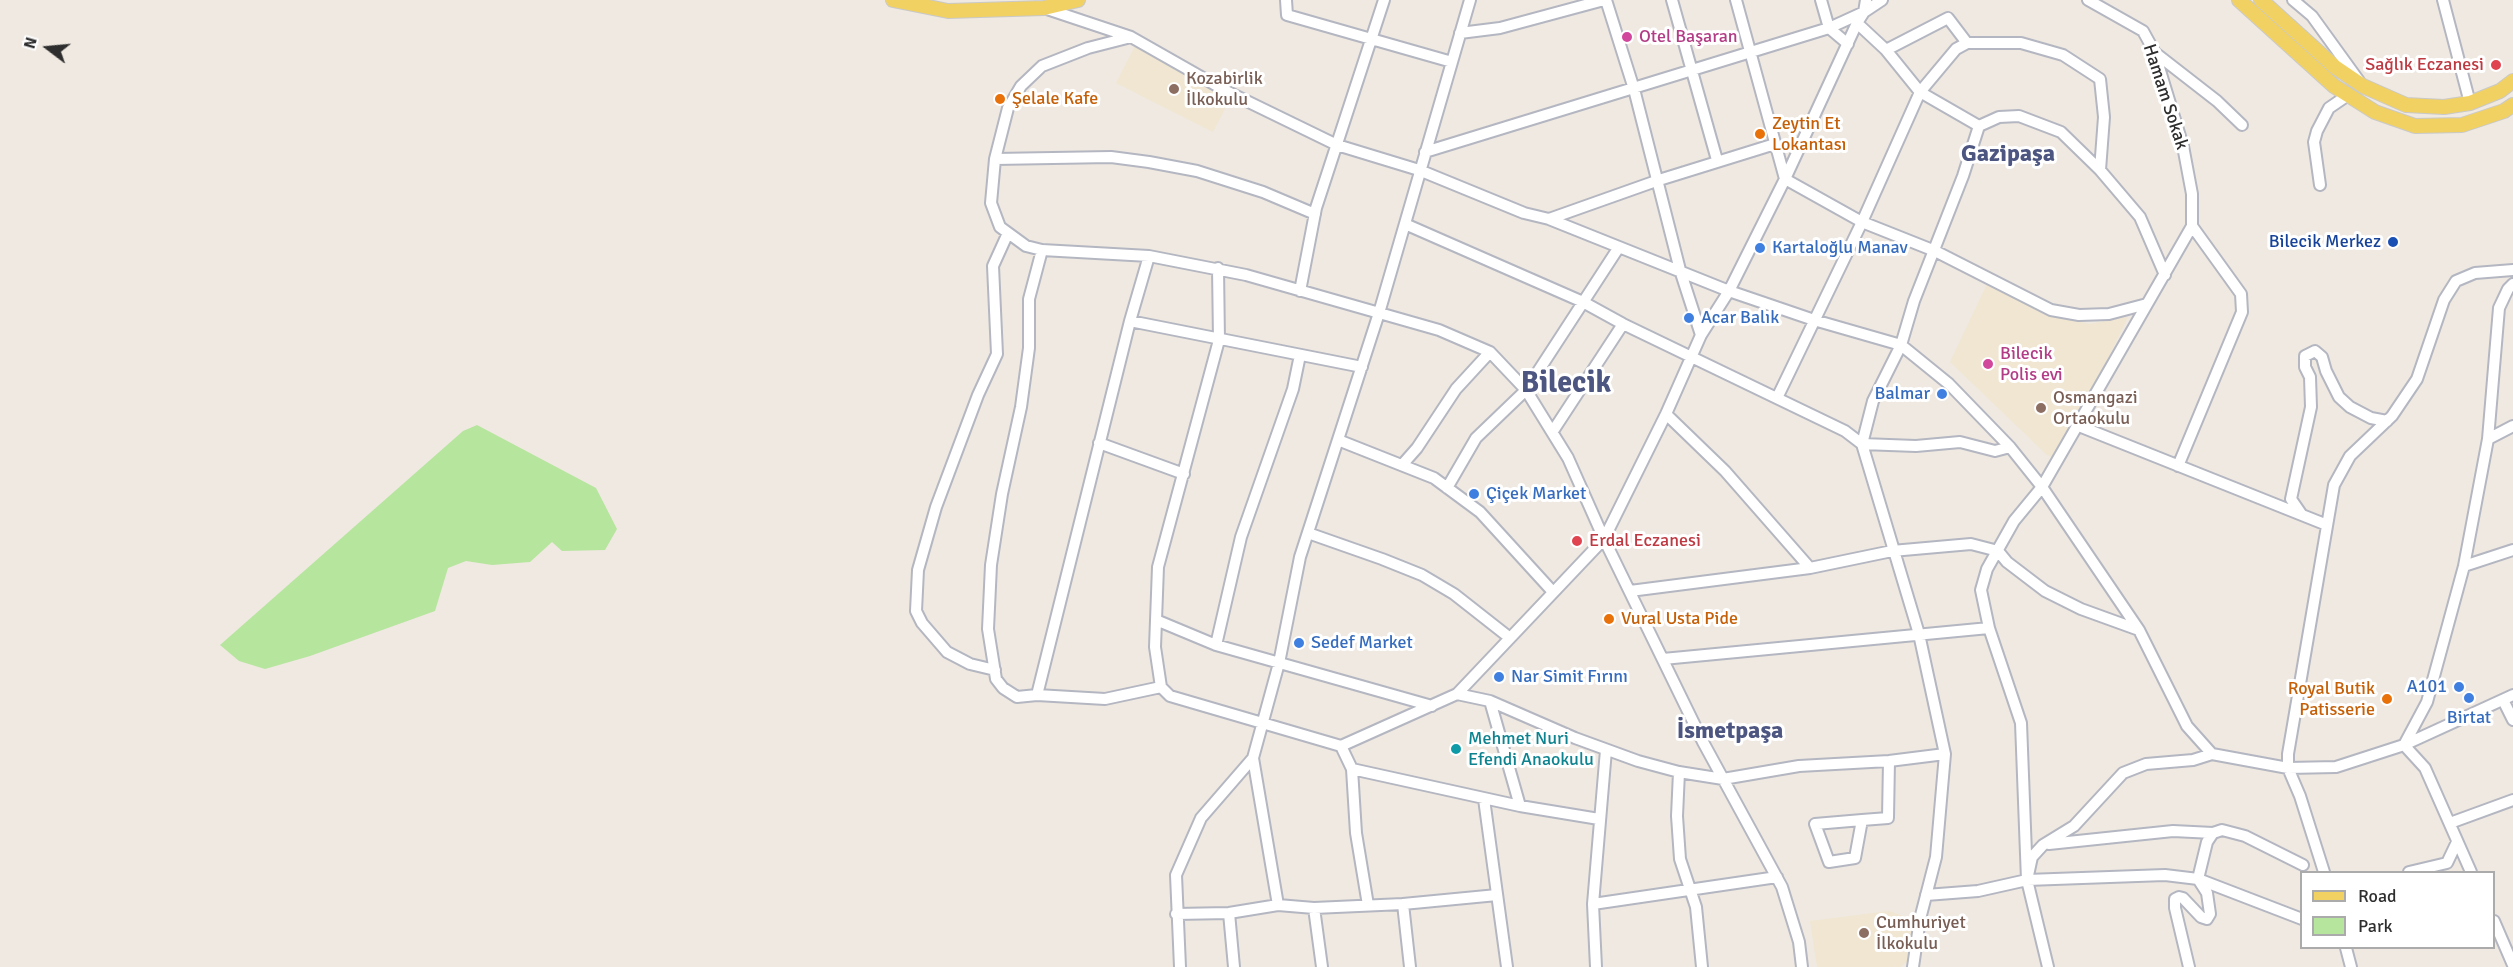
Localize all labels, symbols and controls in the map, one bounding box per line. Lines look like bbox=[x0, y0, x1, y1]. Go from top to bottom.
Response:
north arrow bbox=[18, 18, 78, 78]
place label: Otel Başaran bbox=[1639, 26, 1738, 48]
marker: Otel Başaran bbox=[1620, 30, 1634, 44]
text: N bbox=[20, 35, 42, 51]
street label: Hamam Sokak bbox=[2138, 42, 2192, 152]
place label: Sağlık Eczanesi bbox=[2365, 54, 2484, 76]
marker: Sağlık Eczanesi bbox=[2489, 58, 2503, 72]
place label: Kozabirlik İlkokulu bbox=[1186, 68, 1263, 110]
marker: Kozabirlik İlkokulu bbox=[1167, 82, 1181, 96]
place label: Şelale Kafe bbox=[1012, 88, 1098, 110]
marker: Şelale Kafe bbox=[993, 92, 1007, 106]
place label: Zeytin Et Lokantası bbox=[1772, 113, 1846, 156]
marker: Zeytin Et Lokantası bbox=[1753, 127, 1767, 141]
district label: Gazipaşa bbox=[1961, 141, 2055, 169]
place label: Bilecik Merkez bbox=[2269, 231, 2381, 253]
marker: Bilecik Merkez bbox=[2386, 235, 2400, 249]
place label: Kartaloğlu Manav bbox=[1772, 237, 1908, 259]
marker: Kartaloğlu Manav bbox=[1753, 241, 1767, 255]
place label: Acar Balık bbox=[1701, 307, 1779, 329]
marker: Acar Balık bbox=[1682, 311, 1696, 325]
place label: Bilecik Polis evi bbox=[2000, 343, 2063, 386]
marker: Bilecik Polis evi bbox=[1981, 357, 1995, 371]
district label: Bilecik bbox=[1521, 366, 1611, 402]
place label: Balmar bbox=[1875, 383, 1930, 405]
marker: Balmar bbox=[1935, 387, 1949, 401]
place label: Osmangazi Ortaokulu bbox=[2053, 387, 2138, 430]
marker: Osmangazi Ortaokulu bbox=[2034, 401, 2048, 415]
place label: Çiçek Market bbox=[1486, 483, 1586, 505]
marker: Çiçek Market bbox=[1467, 487, 1481, 501]
place label: Erdal Eczanesi bbox=[1589, 530, 1701, 552]
marker: Erdal Eczanesi bbox=[1570, 534, 1584, 548]
place label: Vural Usta Pide bbox=[1621, 608, 1738, 630]
marker: Vural Usta Pide bbox=[1602, 612, 1616, 626]
place label: Sedef Market bbox=[1311, 632, 1413, 654]
marker: Sedef Market bbox=[1292, 636, 1306, 650]
place label: Nar Simit Fırını bbox=[1511, 666, 1628, 688]
marker: Nar Simit Fırını bbox=[1492, 670, 1506, 684]
place label: A101 bbox=[2407, 676, 2447, 698]
place label: Royal Butik Patisserie bbox=[2288, 678, 2375, 720]
marker: A101 bbox=[2452, 680, 2466, 694]
marker: Birtat bbox=[2462, 691, 2476, 705]
marker: Royal Butik Patisserie bbox=[2380, 692, 2394, 706]
place label: Birtat bbox=[2447, 707, 2491, 729]
district label: İsmetpaşa bbox=[1677, 718, 1783, 746]
place label: Mehmet Nuri Efendi Anaokulu bbox=[1468, 728, 1594, 771]
marker: Mehmet Nuri Efendi Anaokulu bbox=[1449, 742, 1463, 756]
legend bbox=[2300, 871, 2495, 949]
text: Road bbox=[2358, 885, 2397, 907]
place label: Cumhuriyet İlkokulu bbox=[1876, 912, 1966, 954]
text: Park bbox=[2358, 915, 2393, 937]
marker: Cumhuriyet İlkokulu bbox=[1857, 926, 1871, 940]

